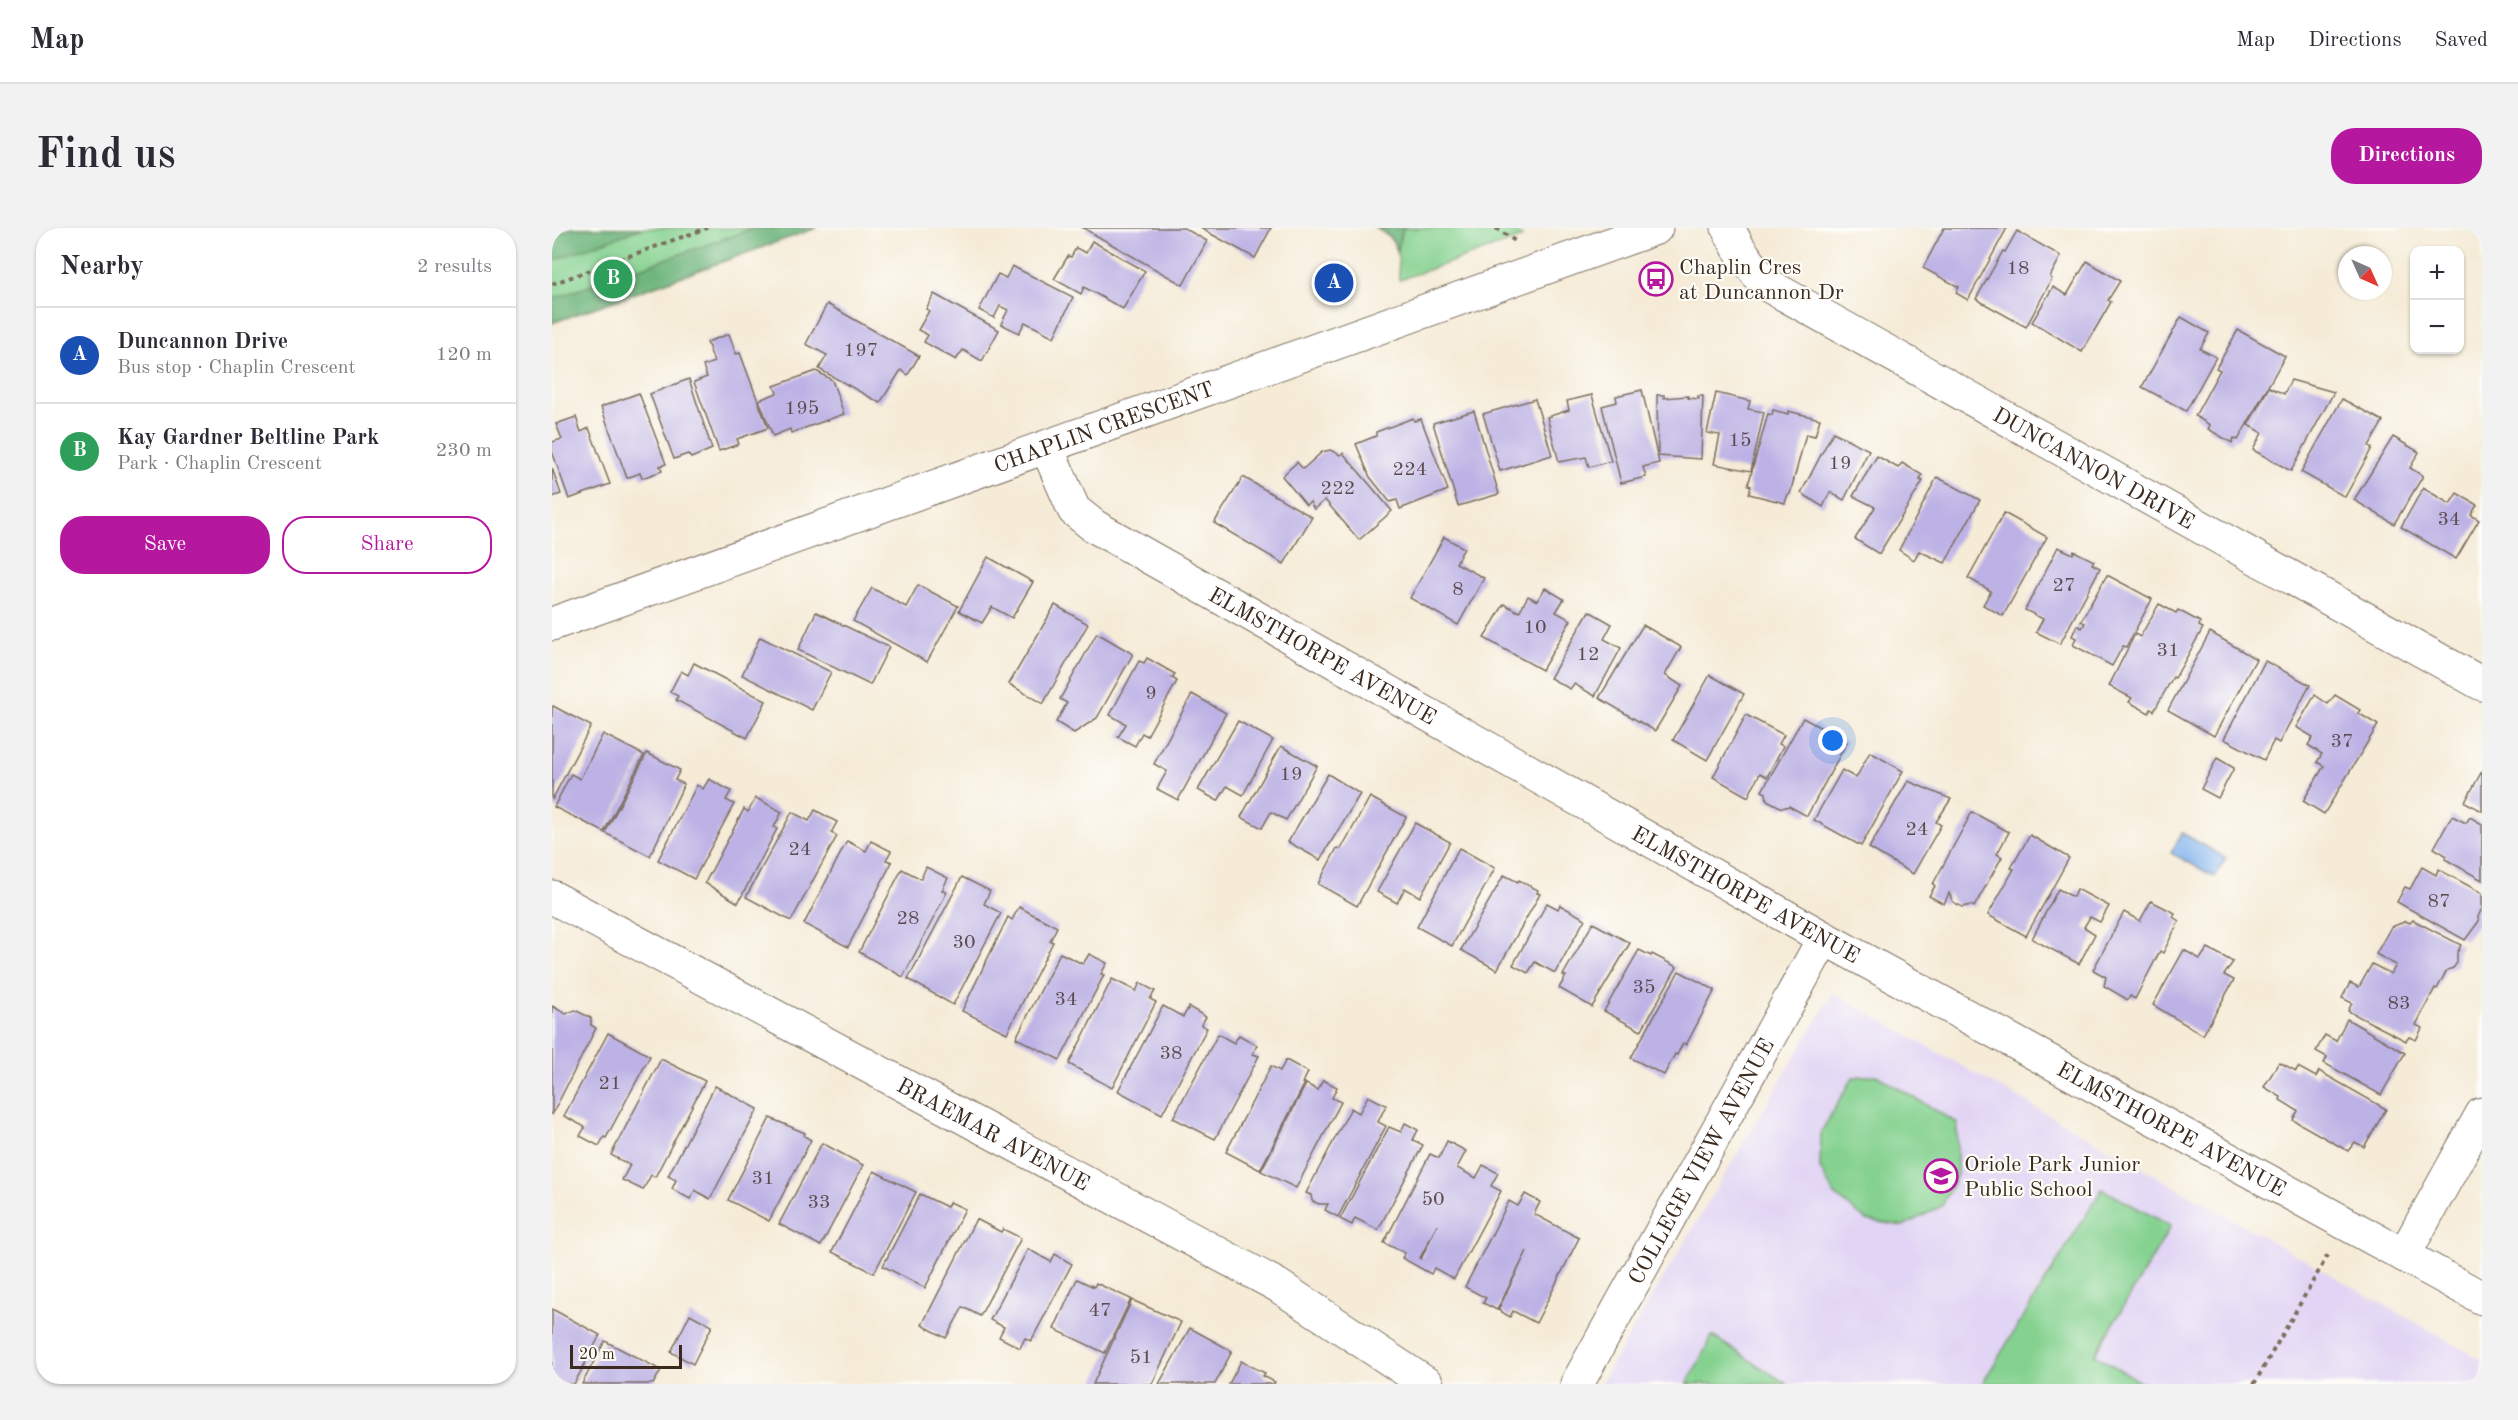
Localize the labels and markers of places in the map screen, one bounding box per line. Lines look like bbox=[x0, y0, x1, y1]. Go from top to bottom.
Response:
pin: B bbox=[594, 256, 632, 302]
place label: Chaplin Cres at Duncannon Dr bbox=[1679, 257, 1844, 304]
pin: A bbox=[1314, 260, 1354, 306]
bus stop icon: Chaplin Cres at Duncannon Dr bbox=[1638, 261, 1674, 297]
place label: Oriole Park Junior Public School bbox=[1964, 1154, 2140, 1201]
school or university icon: Oriole Park Junior Public School bbox=[1923, 1158, 1959, 1194]

